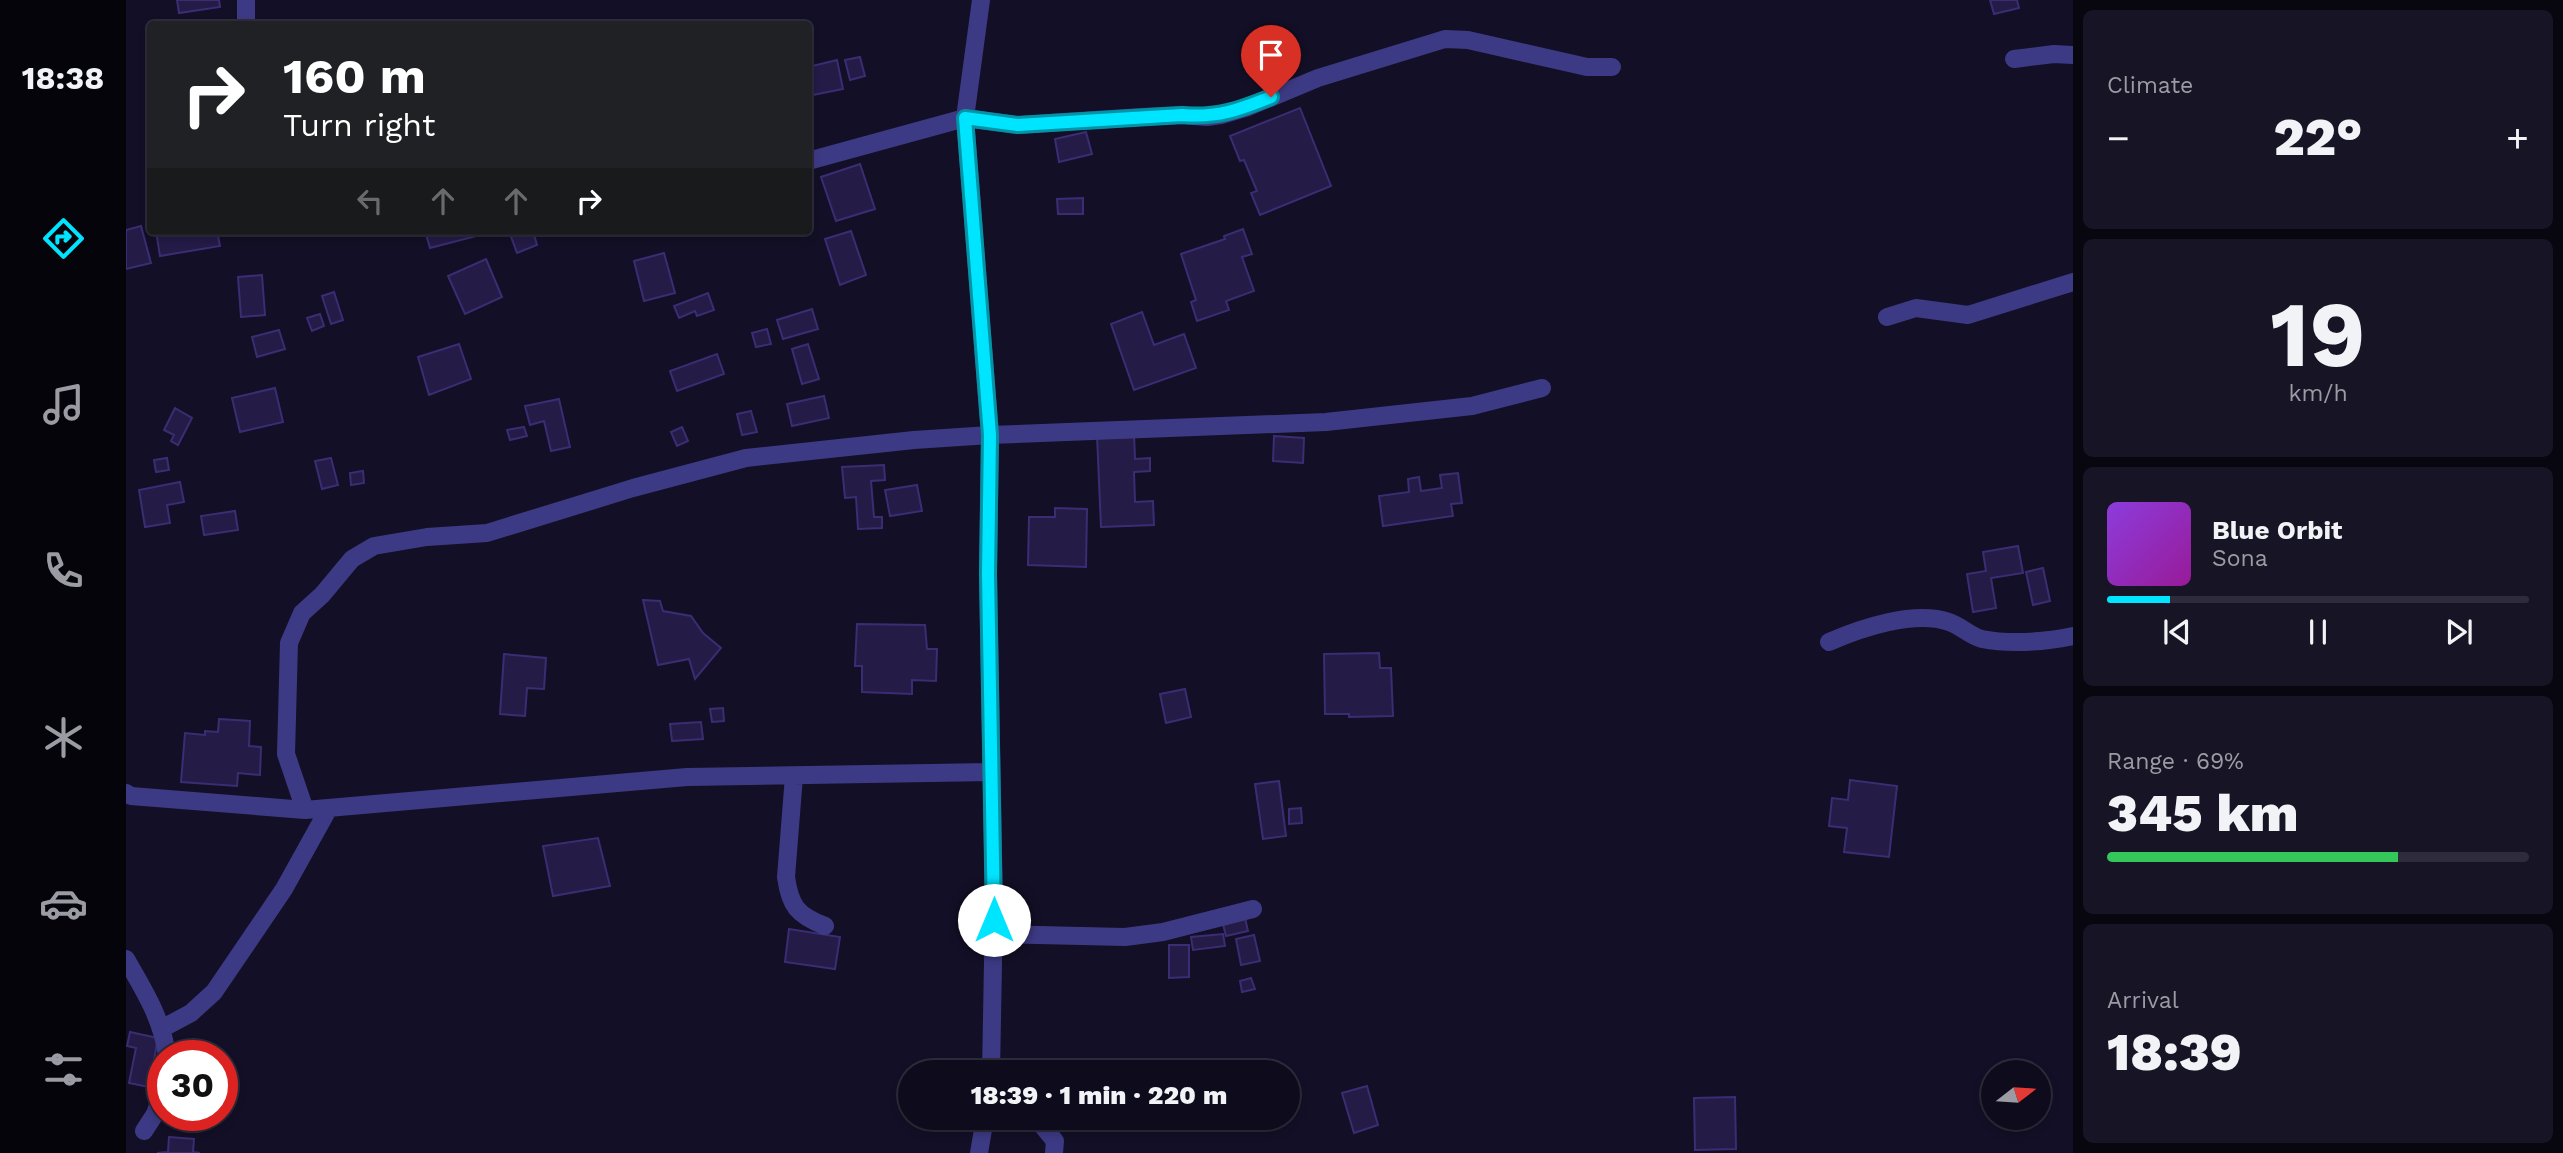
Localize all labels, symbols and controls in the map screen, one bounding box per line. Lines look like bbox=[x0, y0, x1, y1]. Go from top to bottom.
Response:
pin bbox=[1241, 25, 1301, 97]
icon: arrive bbox=[1252, 36, 1290, 74]
text: 160 m bbox=[283, 47, 426, 105]
icon: right bbox=[168, 49, 259, 140]
text: 18:38 bbox=[22, 59, 104, 97]
text: Climate bbox=[2107, 72, 2193, 99]
text: Turn right bbox=[283, 106, 435, 144]
text: 22° bbox=[2274, 107, 2362, 168]
text: − bbox=[2107, 116, 2130, 160]
text: + bbox=[2506, 116, 2529, 160]
icon: left bbox=[351, 182, 389, 220]
icon: ahead bbox=[424, 182, 462, 220]
icon: ahead bbox=[497, 182, 535, 220]
icon: right bbox=[570, 182, 608, 220]
icon: directions bbox=[39, 214, 88, 263]
text: 19 bbox=[2270, 281, 2366, 388]
icon: music bbox=[39, 380, 88, 429]
text: km/h bbox=[2288, 380, 2348, 407]
text: Blue Orbit bbox=[2212, 515, 2342, 545]
text: Sona bbox=[2212, 545, 2268, 572]
icon: phone bbox=[39, 546, 88, 595]
icon: previous bbox=[2158, 613, 2196, 651]
icon: pause bbox=[2299, 613, 2337, 651]
icon: next bbox=[2440, 613, 2478, 651]
icon: climate bbox=[39, 713, 88, 762]
text: Range · 69% bbox=[2107, 748, 2244, 775]
text: 345 km bbox=[2107, 783, 2299, 844]
icon: car bbox=[39, 879, 88, 928]
position arrow bbox=[957, 883, 1031, 957]
text: Arrival bbox=[2107, 987, 2179, 1014]
text: 18:39 bbox=[2107, 1022, 2242, 1083]
speed limit sign: 30 bbox=[147, 1040, 238, 1131]
icon: filters bbox=[39, 1045, 88, 1094]
north arrow bbox=[1981, 1060, 2051, 1130]
map controls bbox=[1981, 1060, 2051, 1130]
text: 18:39 · 1 min · 220 m bbox=[971, 1080, 1227, 1110]

